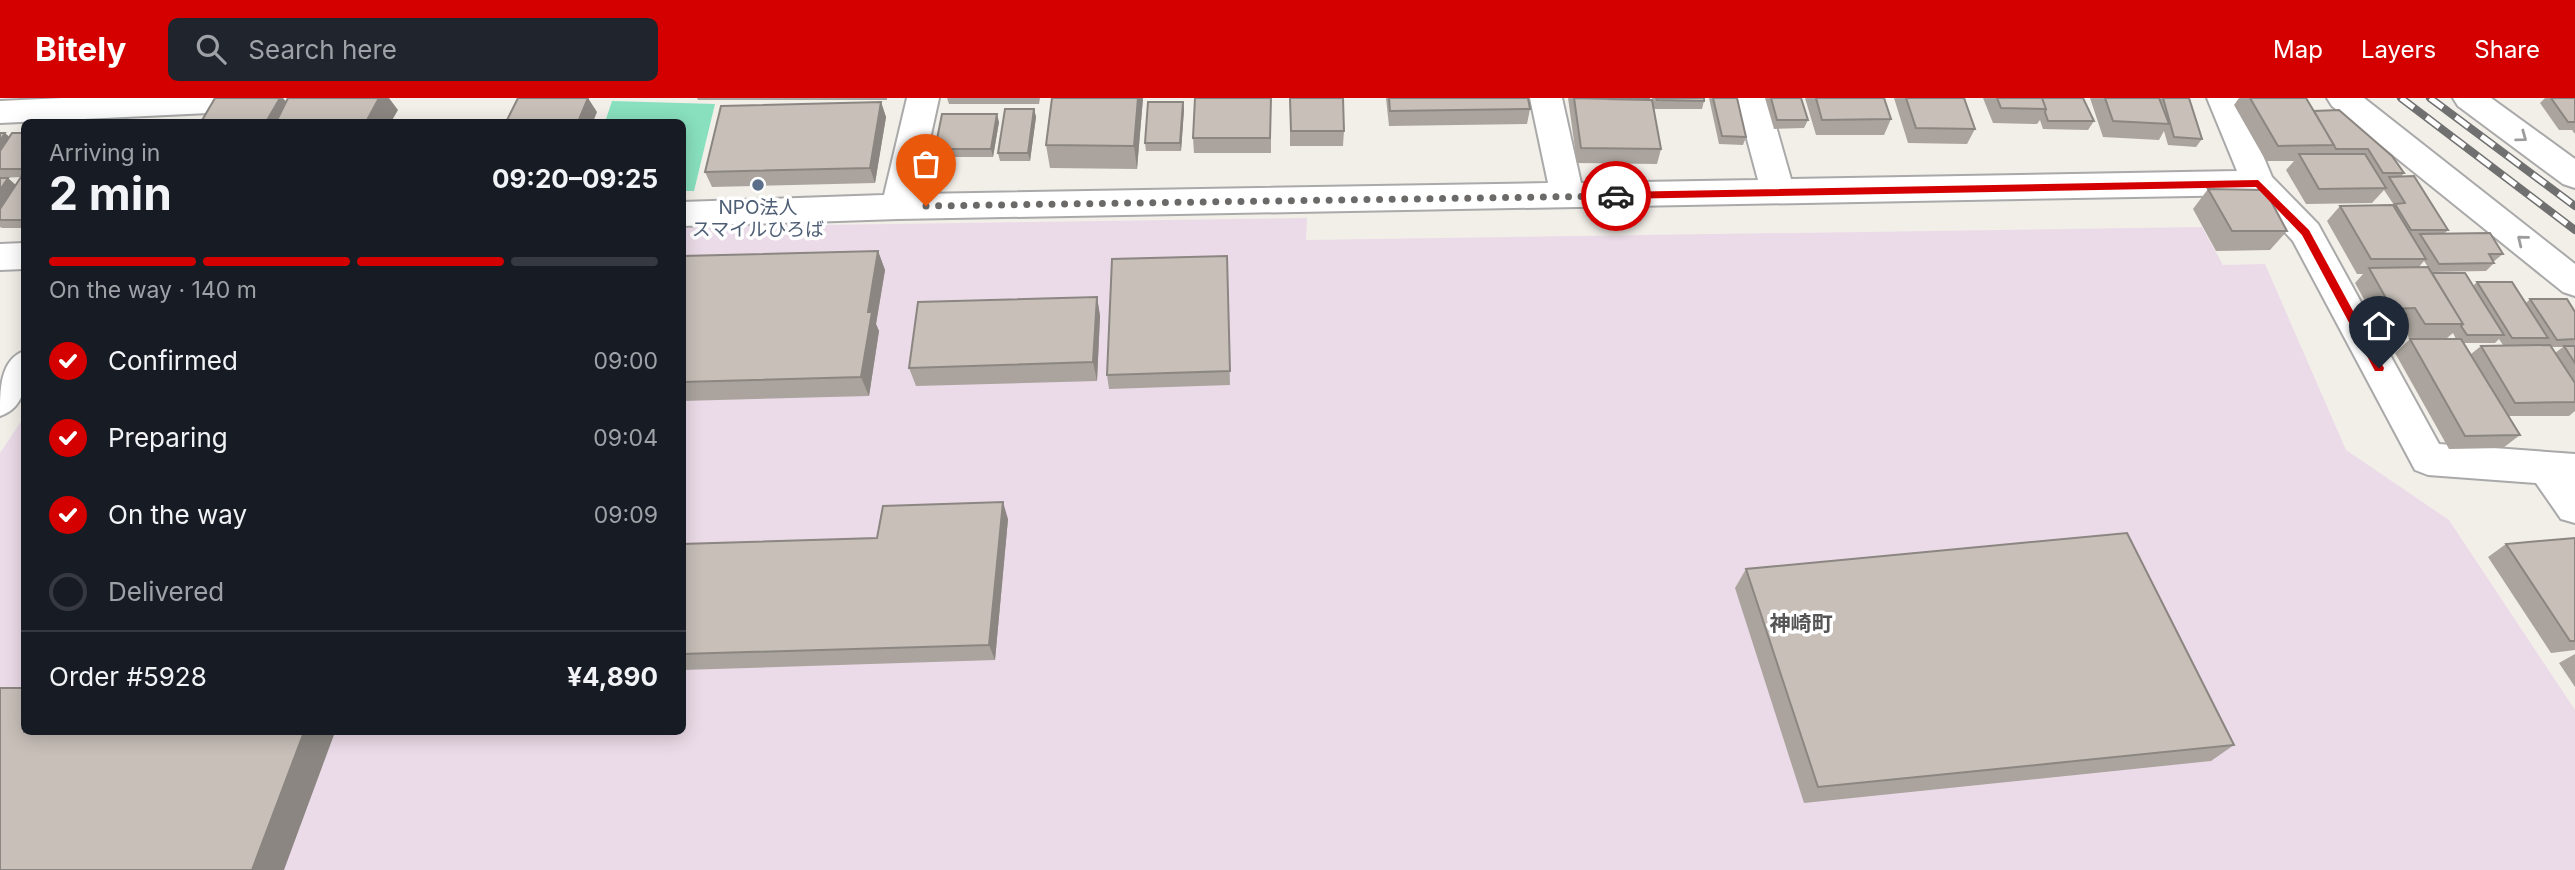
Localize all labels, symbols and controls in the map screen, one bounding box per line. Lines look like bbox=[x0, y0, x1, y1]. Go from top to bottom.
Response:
search box bbox=[168, 18, 658, 81]
text: Bitely bbox=[35, 29, 126, 69]
icon: search bbox=[192, 30, 230, 68]
text: Search here bbox=[248, 34, 397, 65]
text: Map bbox=[2273, 35, 2323, 64]
text: Layers bbox=[2361, 35, 2436, 64]
text: Share bbox=[2474, 35, 2540, 64]
one-way arrow bbox=[2514, 129, 2527, 141]
pin bbox=[896, 134, 956, 206]
text: Arriving in bbox=[49, 139, 160, 167]
icon: bag bbox=[907, 145, 945, 183]
courier bbox=[1581, 161, 1651, 231]
text: 09:20–09:25 bbox=[492, 163, 658, 194]
text: 2 min bbox=[49, 165, 172, 221]
marker: NPO法人 スマイルひろば bbox=[750, 177, 766, 193]
icon: car bbox=[1597, 177, 1635, 215]
place label: NPO法人 スマイルひろば bbox=[692, 196, 824, 241]
one-way arrow bbox=[2517, 236, 2529, 249]
text: On the way · 140 m bbox=[49, 276, 257, 304]
pin bbox=[2349, 296, 2409, 368]
icon: home bbox=[2360, 307, 2398, 345]
icon: check bbox=[49, 342, 87, 380]
text: Confirmed bbox=[108, 345, 238, 376]
text: 09:00 bbox=[594, 347, 658, 375]
icon: check bbox=[49, 419, 87, 457]
text: Preparing bbox=[108, 422, 228, 453]
text: 09:04 bbox=[593, 424, 658, 452]
icon: check bbox=[49, 496, 87, 534]
text: On the way bbox=[108, 499, 247, 530]
text: 09:09 bbox=[594, 501, 658, 529]
text: Delivered bbox=[108, 576, 224, 607]
district label: 神崎町 bbox=[1770, 611, 1833, 636]
text: Order #5928 bbox=[49, 661, 207, 692]
text: ¥4,890 bbox=[567, 661, 658, 692]

